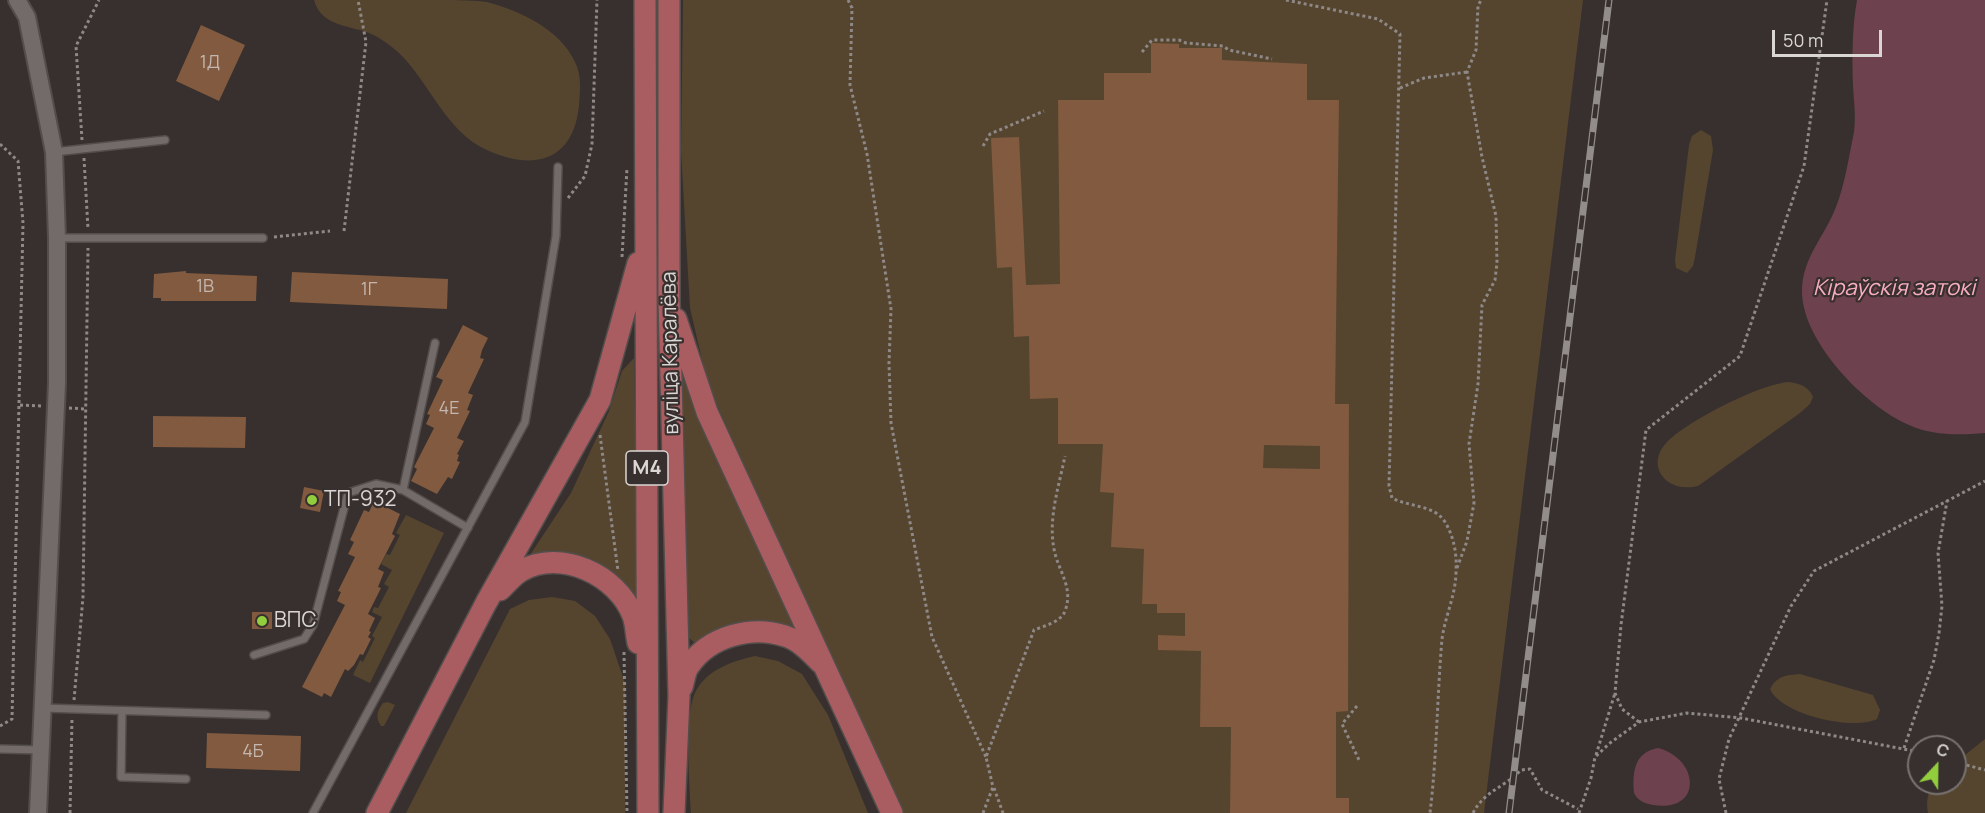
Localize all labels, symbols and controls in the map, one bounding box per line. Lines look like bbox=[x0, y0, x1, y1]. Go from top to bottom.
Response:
scale bar bbox=[1775, 18, 1884, 56]
text: 50 m bbox=[1783, 28, 1823, 52]
house number: 1Д bbox=[200, 52, 220, 74]
street label: вуліца Каралёва bbox=[657, 271, 685, 435]
house number: 1В bbox=[196, 276, 214, 298]
water label: Кіраўскія затокі bbox=[1813, 276, 1975, 302]
house number: 1Г bbox=[361, 279, 377, 301]
house number: 4Е bbox=[439, 398, 459, 420]
road number: М4 bbox=[626, 451, 668, 485]
place label: ТП-932 bbox=[324, 487, 396, 513]
marker: ТП-932 bbox=[305, 493, 319, 507]
place label: ВПС bbox=[274, 608, 316, 634]
marker: ВПС bbox=[255, 614, 269, 628]
north arrow bbox=[1907, 735, 1967, 795]
text: С bbox=[1933, 738, 1953, 763]
house number: 4Б bbox=[242, 741, 264, 763]

